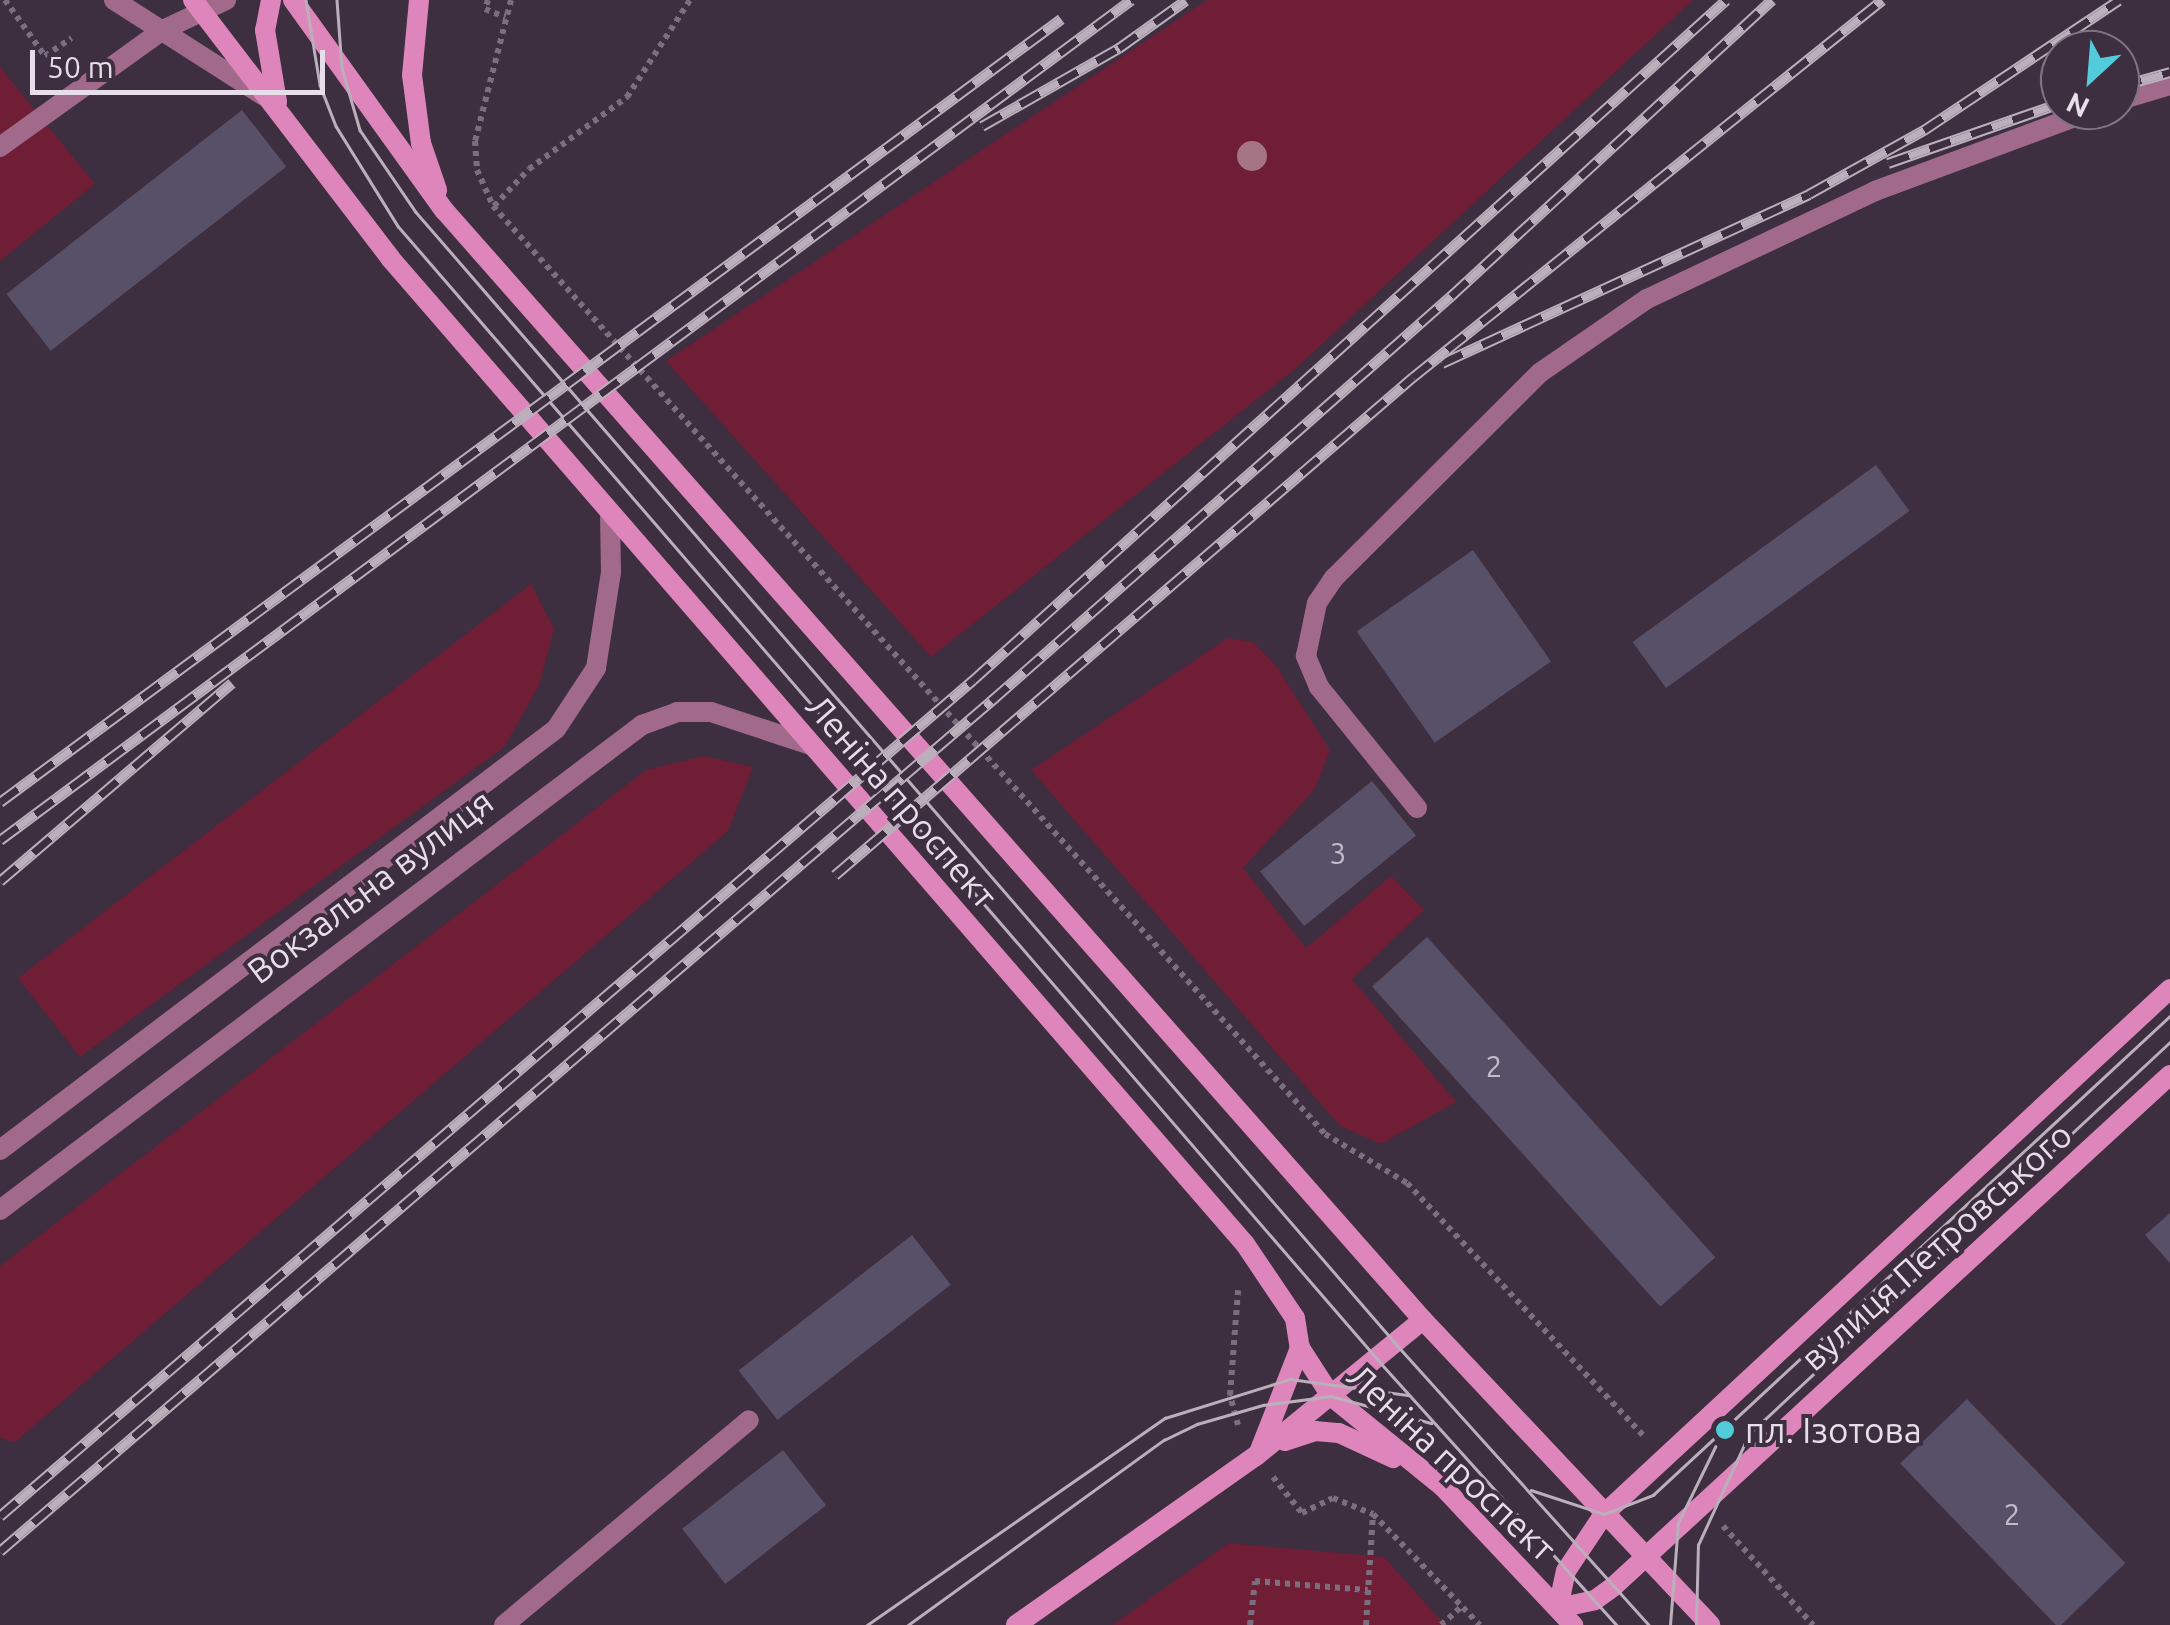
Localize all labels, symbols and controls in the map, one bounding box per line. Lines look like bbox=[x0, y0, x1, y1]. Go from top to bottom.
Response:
scale bar bbox=[35, 30, 330, 92]
north arrow bbox=[2040, 30, 2140, 130]
text: 50 m bbox=[47, 50, 114, 84]
text: N bbox=[2061, 87, 2094, 124]
street label: Леніна проспект bbox=[798, 686, 1006, 916]
street label: Вокзальна вулиця bbox=[239, 780, 501, 992]
house number: 3 bbox=[1330, 835, 1346, 871]
house number: 2 bbox=[1486, 1048, 1502, 1084]
street label: вулиця Петровського bbox=[1792, 1113, 2080, 1379]
street label: Леніна проспект bbox=[1339, 1355, 1565, 1569]
place label: пл. Ізотова bbox=[1745, 1409, 1922, 1451]
marker: пл. Ізотова bbox=[1714, 1419, 1736, 1441]
house number: 2 bbox=[2004, 1496, 2020, 1532]

